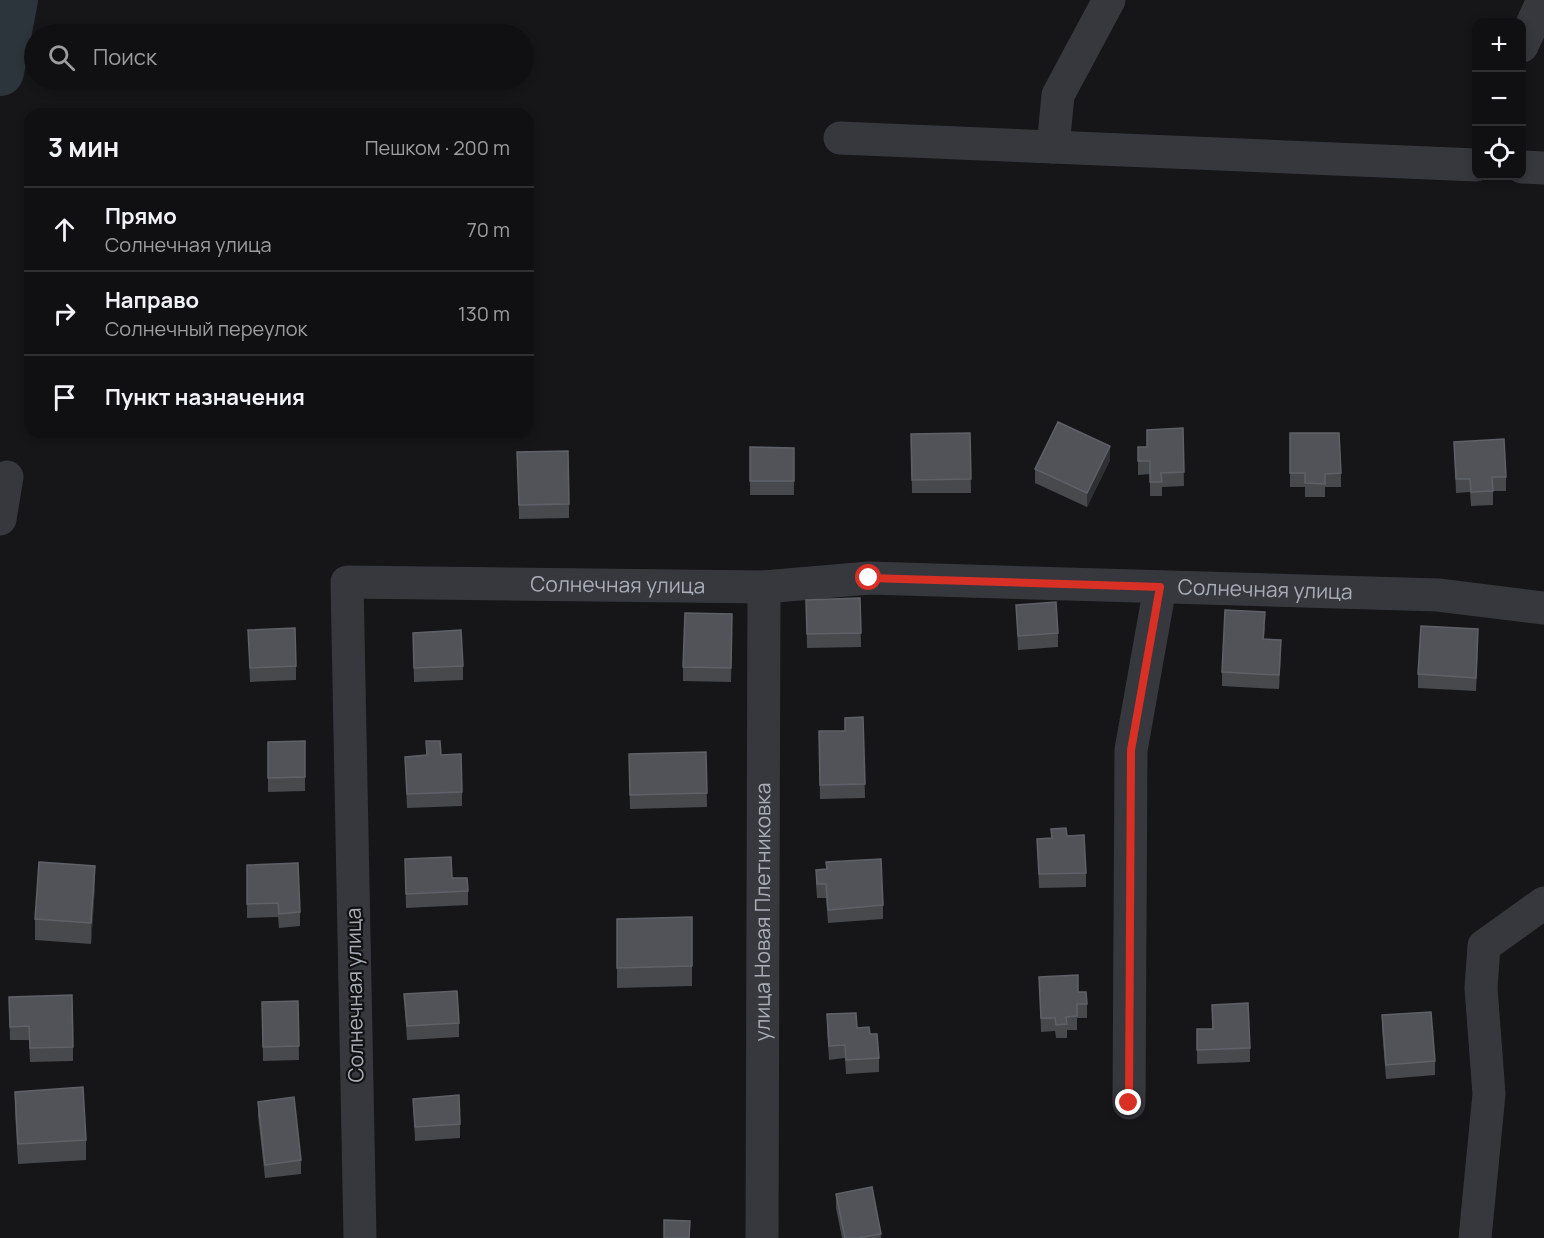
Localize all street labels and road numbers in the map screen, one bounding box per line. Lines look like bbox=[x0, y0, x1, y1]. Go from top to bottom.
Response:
street label: Солнечная улица bbox=[530, 569, 706, 599]
street label: Солнечная улица bbox=[1177, 572, 1353, 605]
street label: улица Новая Плетниковка bbox=[748, 783, 776, 1041]
street label: Солнечная улица bbox=[338, 907, 370, 1083]

